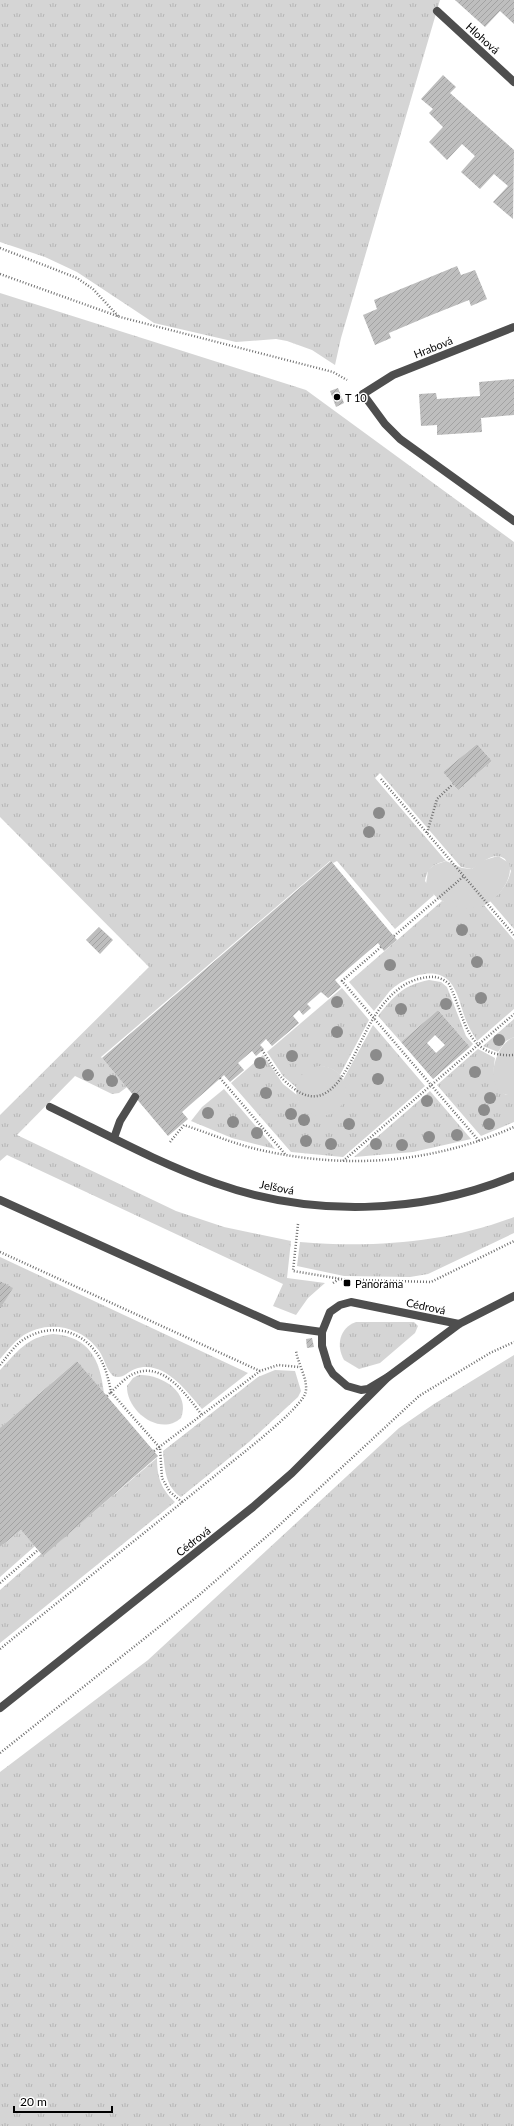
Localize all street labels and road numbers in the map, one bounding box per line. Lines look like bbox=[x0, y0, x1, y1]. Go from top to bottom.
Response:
street label: Hlohová bbox=[464, 20, 502, 56]
street label: Hrabová bbox=[412, 333, 454, 361]
street label: Jelšová bbox=[259, 1177, 295, 1197]
street label: Cédrová bbox=[405, 1295, 447, 1317]
street label: Cédrová bbox=[173, 1524, 213, 1558]

